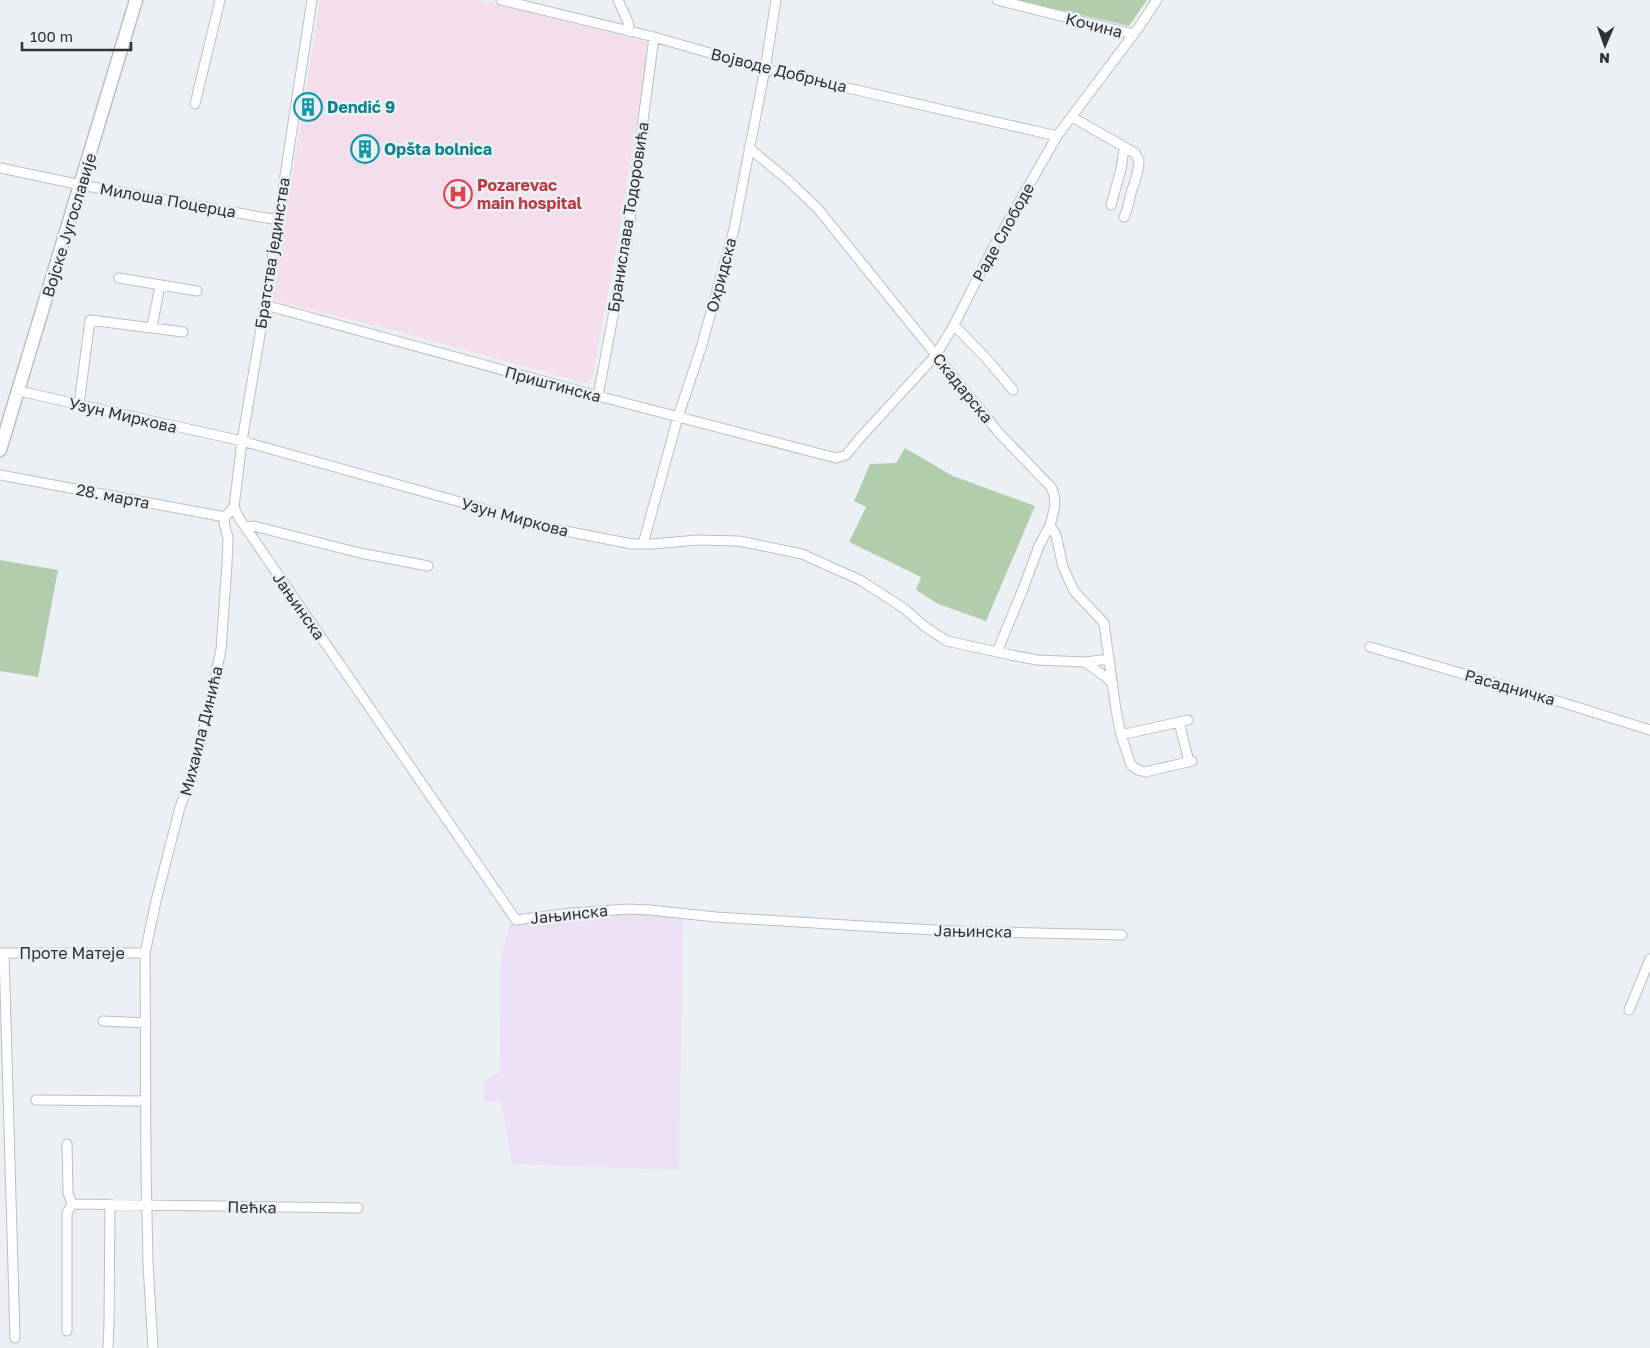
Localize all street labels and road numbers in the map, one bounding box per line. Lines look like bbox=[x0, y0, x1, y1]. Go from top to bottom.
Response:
street label: Кочина bbox=[1063, 8, 1125, 42]
street label: Војводе Добрњца bbox=[709, 43, 849, 97]
street label: Бранислава Тодоровића bbox=[603, 120, 653, 314]
street label: Војске Југославије bbox=[38, 151, 100, 299]
street label: Братства јединства bbox=[250, 176, 294, 330]
street label: Милоша Поцерца bbox=[98, 178, 238, 222]
street label: Раде Слободе bbox=[968, 179, 1038, 285]
street label: Охридска bbox=[701, 235, 741, 315]
street label: Скадарска bbox=[929, 349, 997, 427]
street label: Приштинска bbox=[503, 362, 603, 406]
street label: Узун Миркова bbox=[67, 393, 179, 437]
street label: 28. марта bbox=[74, 479, 152, 513]
street label: Узун Миркова bbox=[459, 493, 571, 541]
street label: Јањинска bbox=[268, 568, 330, 644]
street label: Михаила Динића bbox=[175, 664, 227, 798]
street label: Расадничка bbox=[1462, 665, 1558, 709]
street label: Јањинска bbox=[529, 900, 609, 928]
street label: Јањинска bbox=[934, 920, 1012, 942]
street label: Проте Матеје bbox=[19, 943, 125, 963]
street label: Пећка bbox=[227, 1197, 277, 1217]

